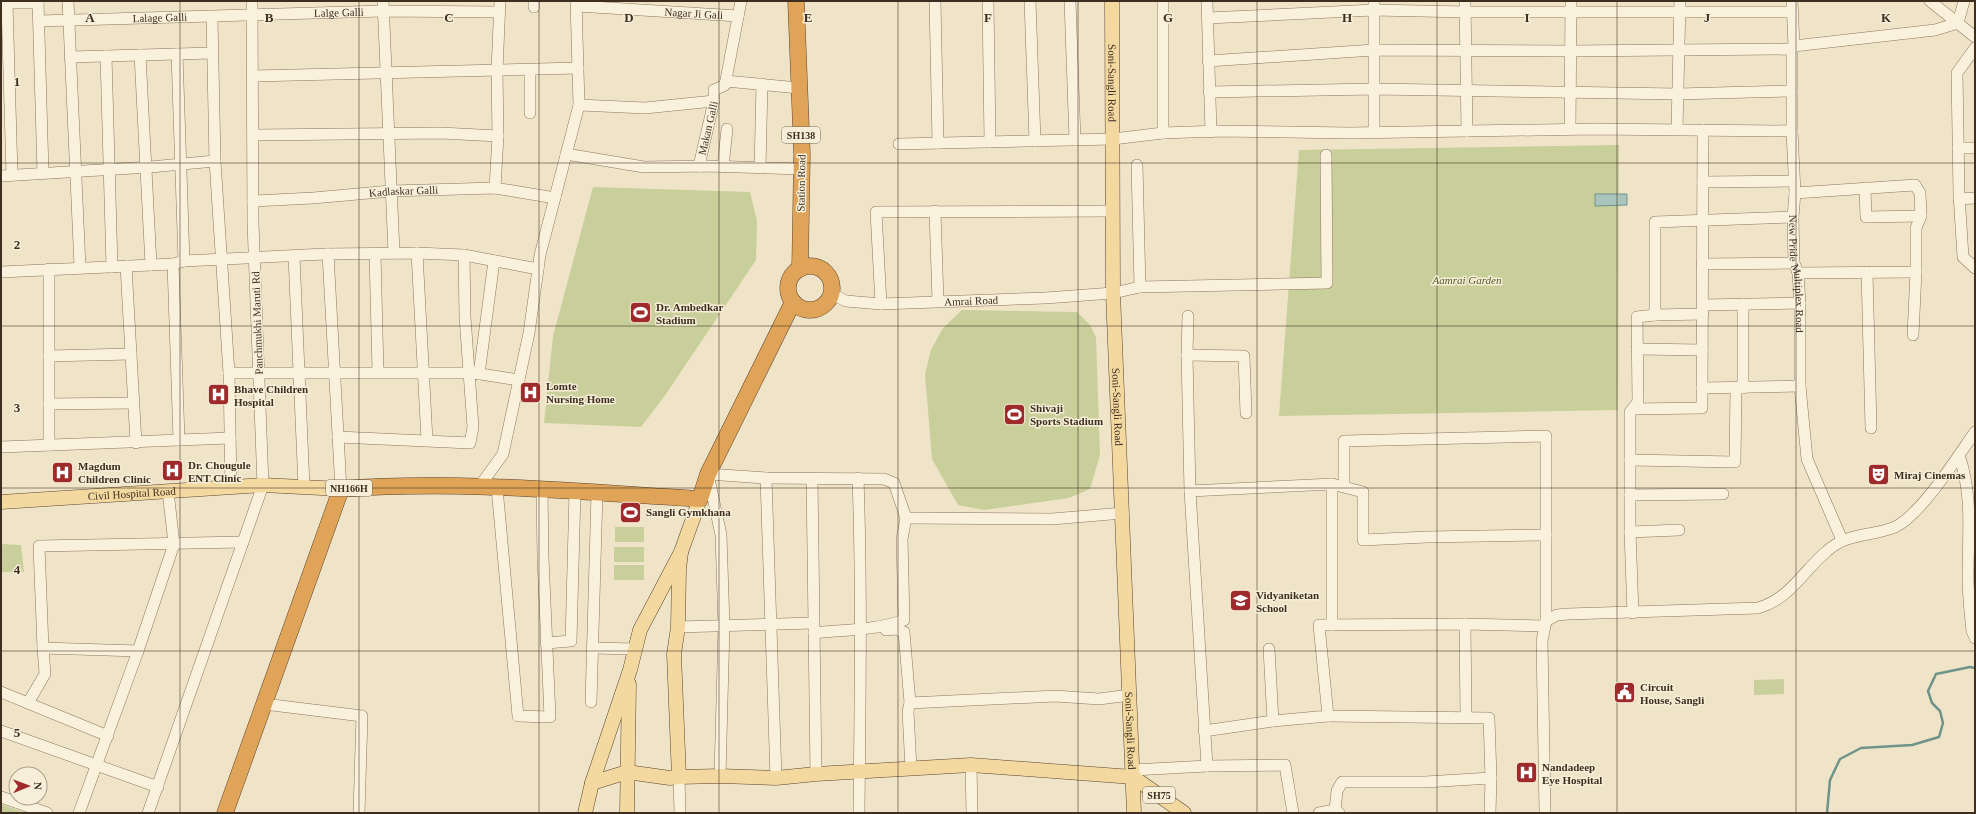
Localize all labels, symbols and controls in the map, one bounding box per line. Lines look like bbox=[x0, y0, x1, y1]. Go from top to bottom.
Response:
street label: Nagar Ji Gali bbox=[664, 5, 723, 21]
street label: Lalge Galli bbox=[314, 6, 364, 19]
text: A bbox=[85, 10, 95, 25]
text: B bbox=[265, 10, 274, 25]
text: C bbox=[444, 10, 454, 25]
text: D bbox=[624, 10, 634, 25]
text: E bbox=[804, 10, 812, 25]
text: F bbox=[984, 10, 992, 25]
text: G bbox=[1163, 10, 1173, 25]
text: H bbox=[1342, 10, 1352, 25]
text: I bbox=[1524, 10, 1530, 25]
text: J bbox=[1704, 10, 1711, 25]
text: K bbox=[1881, 10, 1892, 25]
street label: Lalage Galli bbox=[132, 11, 187, 24]
street label: Soni-Sangli Road bbox=[1106, 44, 1118, 123]
text: 1 bbox=[14, 74, 20, 89]
street label: Makan Galli bbox=[696, 100, 720, 156]
road number: SH138 bbox=[782, 127, 820, 143]
street label: Station Road bbox=[795, 154, 808, 212]
street label: Kadlaskar Galli bbox=[368, 184, 438, 199]
street label: New Pride Multiplex Road bbox=[1787, 215, 1806, 333]
text: 2 bbox=[14, 237, 20, 252]
street label: Panchmukhi Maruti Rd bbox=[249, 271, 265, 375]
park label: Aamrai Garden bbox=[1432, 274, 1502, 286]
street label: Amrai Road bbox=[944, 294, 999, 308]
sports icon: Dr. Ambedkar Stadium bbox=[628, 300, 654, 326]
place label: Dr. Ambedkar Stadium bbox=[656, 301, 724, 326]
street label: Soni-Sangli Road bbox=[1110, 368, 1125, 447]
hospital icon: Lomte Nursing Home bbox=[517, 379, 543, 405]
place label: Lomte Nursing Home bbox=[546, 380, 615, 405]
hospital icon: Bhave Children Hospital bbox=[206, 382, 232, 408]
place label: Bhave Children Hospital bbox=[234, 383, 308, 408]
text: 3 bbox=[14, 400, 21, 415]
sports icon: Shivaji Sports Stadium bbox=[1001, 401, 1027, 427]
place label: Shivaji Sports Stadium bbox=[1030, 402, 1103, 427]
hospital icon: Dr. Chougule ENT Clinic bbox=[159, 458, 185, 484]
hospital icon: Magdum Children Clinic bbox=[49, 459, 75, 485]
place label: Dr. Chougule ENT Clinic bbox=[188, 459, 251, 484]
place label: Magdum Children Clinic bbox=[78, 460, 151, 485]
theatre icon: Miraj Cinemas bbox=[1866, 462, 1892, 488]
place label: Miraj Cinemas bbox=[1894, 469, 1966, 481]
road number: NH166H bbox=[326, 480, 372, 496]
street label: Civil Hospital Road bbox=[87, 485, 177, 502]
sports icon: Sangli Gymkhana bbox=[618, 499, 644, 525]
place label: Sangli Gymkhana bbox=[646, 506, 731, 518]
text: 4 bbox=[14, 562, 21, 577]
school or university icon: Vidyaniketan School bbox=[1227, 588, 1253, 614]
place label: Vidyaniketan School bbox=[1256, 589, 1319, 614]
public building icon: Circuit House, Sangli bbox=[1611, 680, 1637, 706]
place label: Circuit House, Sangli bbox=[1640, 681, 1704, 706]
street label: Soni-Sangli Road bbox=[1123, 691, 1138, 770]
text: 5 bbox=[14, 725, 21, 740]
hospital icon: Nandadeep Eye Hospital bbox=[1513, 760, 1539, 786]
place label: Nandadeep Eye Hospital bbox=[1542, 761, 1602, 786]
north arrow bbox=[8, 766, 48, 806]
text: N bbox=[32, 782, 44, 790]
road number: SH75 bbox=[1143, 787, 1175, 803]

